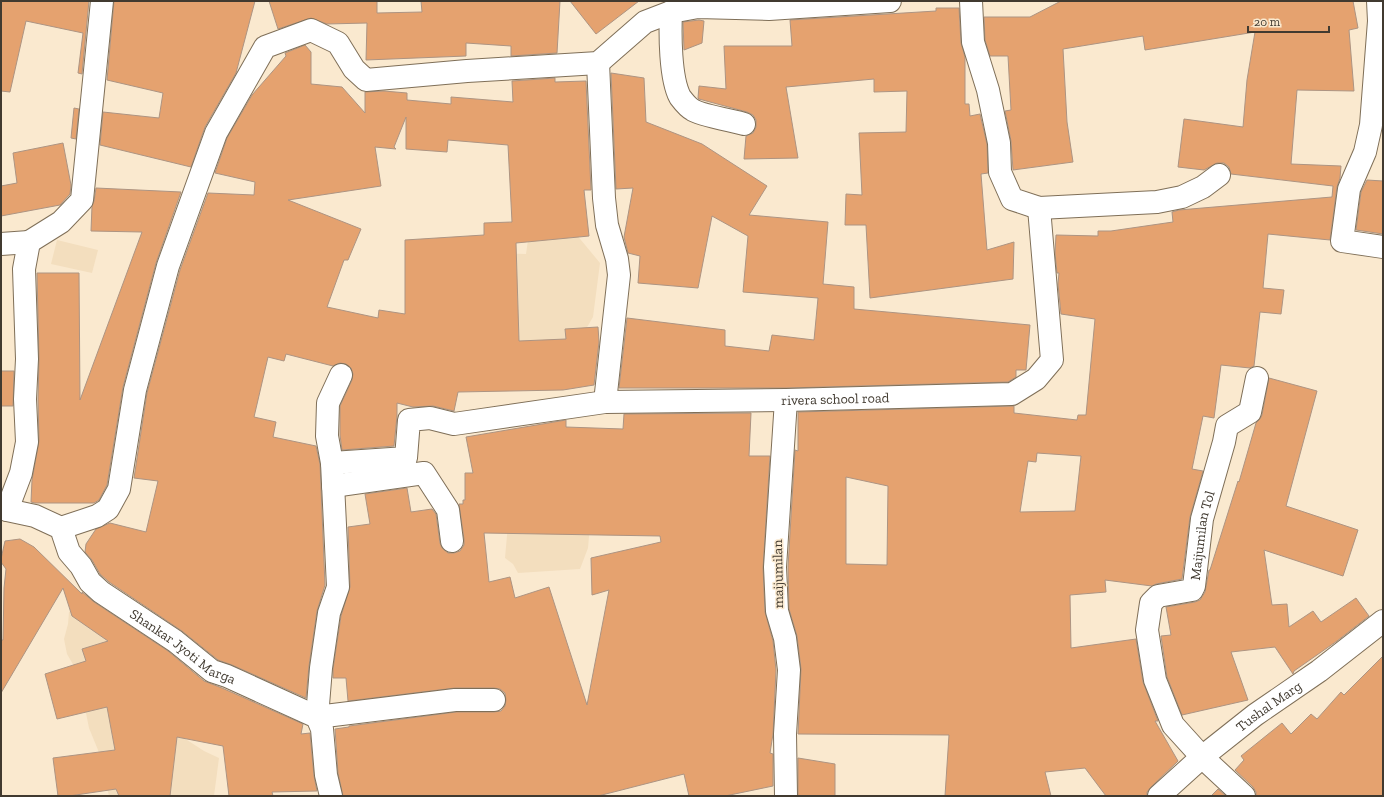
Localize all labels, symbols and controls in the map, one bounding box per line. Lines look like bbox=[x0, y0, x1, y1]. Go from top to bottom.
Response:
scale bar bbox=[1248, 8, 1329, 34]
text: 20 m bbox=[1254, 15, 1281, 29]
street label: rivera school road bbox=[781, 389, 890, 409]
street label: Maijumilan Tol bbox=[1186, 489, 1218, 581]
street label: maijumilan bbox=[769, 540, 787, 608]
street label: Shankar Jyoti Marga bbox=[127, 605, 239, 688]
street label: Tushal Marg bbox=[1232, 677, 1305, 735]

